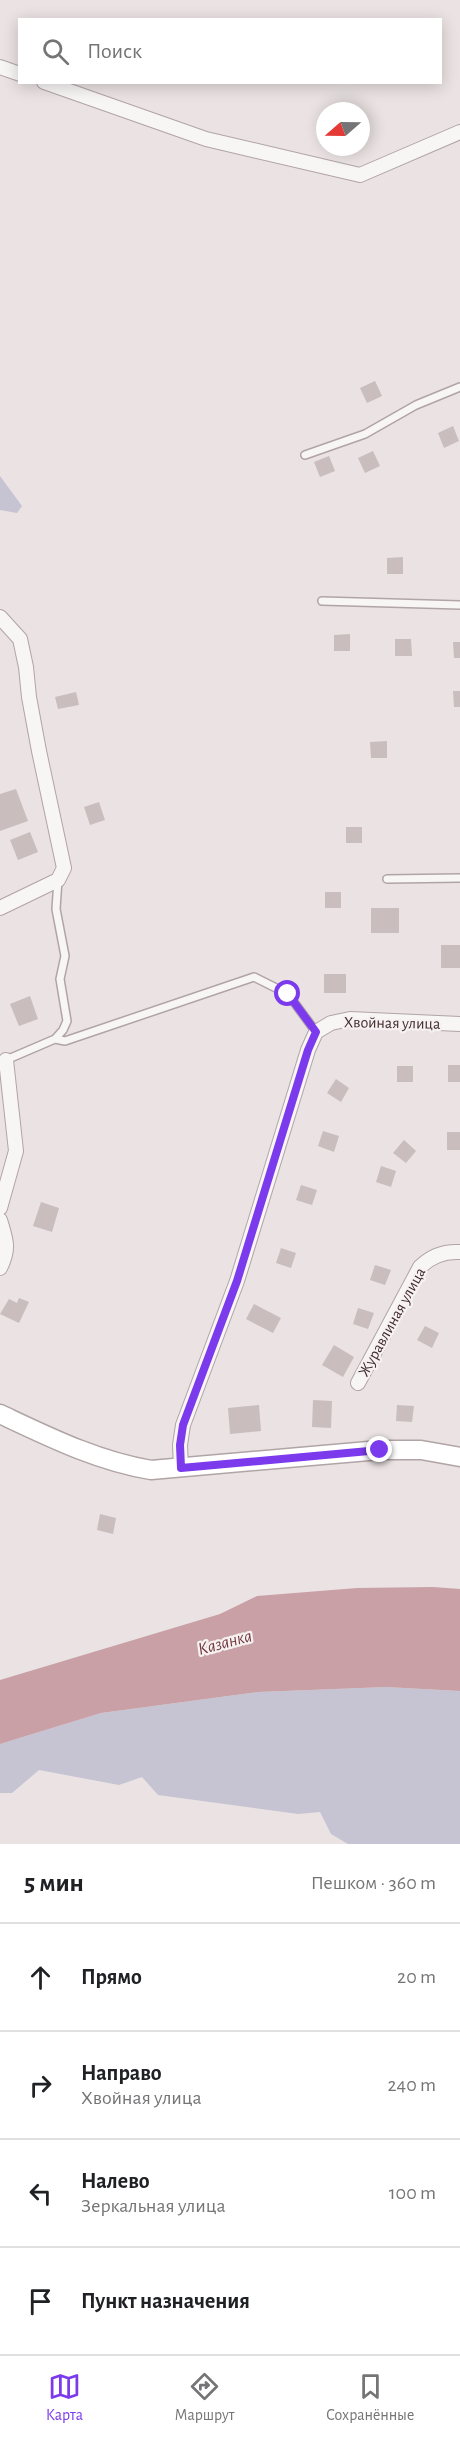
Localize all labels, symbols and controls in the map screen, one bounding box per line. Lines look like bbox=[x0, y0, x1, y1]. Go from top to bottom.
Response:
search box bbox=[18, 18, 442, 84]
icon: search bbox=[39, 35, 72, 68]
text: Поиск bbox=[87, 40, 142, 62]
north arrow bbox=[316, 102, 370, 156]
route start bbox=[274, 980, 300, 1006]
street label: Хвойная улица bbox=[344, 1014, 440, 1033]
street label: Журавлиная улица bbox=[355, 1265, 429, 1380]
route end bbox=[366, 1436, 392, 1462]
water label: Казанка bbox=[196, 1627, 254, 1659]
text: 5 мин bbox=[24, 1870, 84, 1896]
text: Пешком · 360 m bbox=[311, 1873, 436, 1893]
icon: ahead bbox=[24, 1961, 57, 1994]
text: Прямо bbox=[81, 1966, 142, 1988]
text: 20 m bbox=[397, 1967, 436, 1987]
text: Направо bbox=[81, 2062, 162, 2084]
icon: right bbox=[24, 2069, 57, 2102]
text: 240 m bbox=[387, 2075, 436, 2095]
text: Хвойная улица bbox=[81, 2088, 202, 2108]
text: Налево bbox=[81, 2170, 150, 2192]
icon: left bbox=[24, 2177, 57, 2210]
text: 100 m bbox=[389, 2183, 436, 2203]
text: Зеркальная улица bbox=[81, 2196, 226, 2216]
icon: arrive bbox=[24, 2285, 57, 2318]
text: Пункт назначения bbox=[81, 2290, 250, 2312]
tab: Карта bbox=[46, 2370, 83, 2425]
tab: Маршрут bbox=[175, 2370, 235, 2425]
tab: Сохранённые bbox=[326, 2370, 414, 2425]

